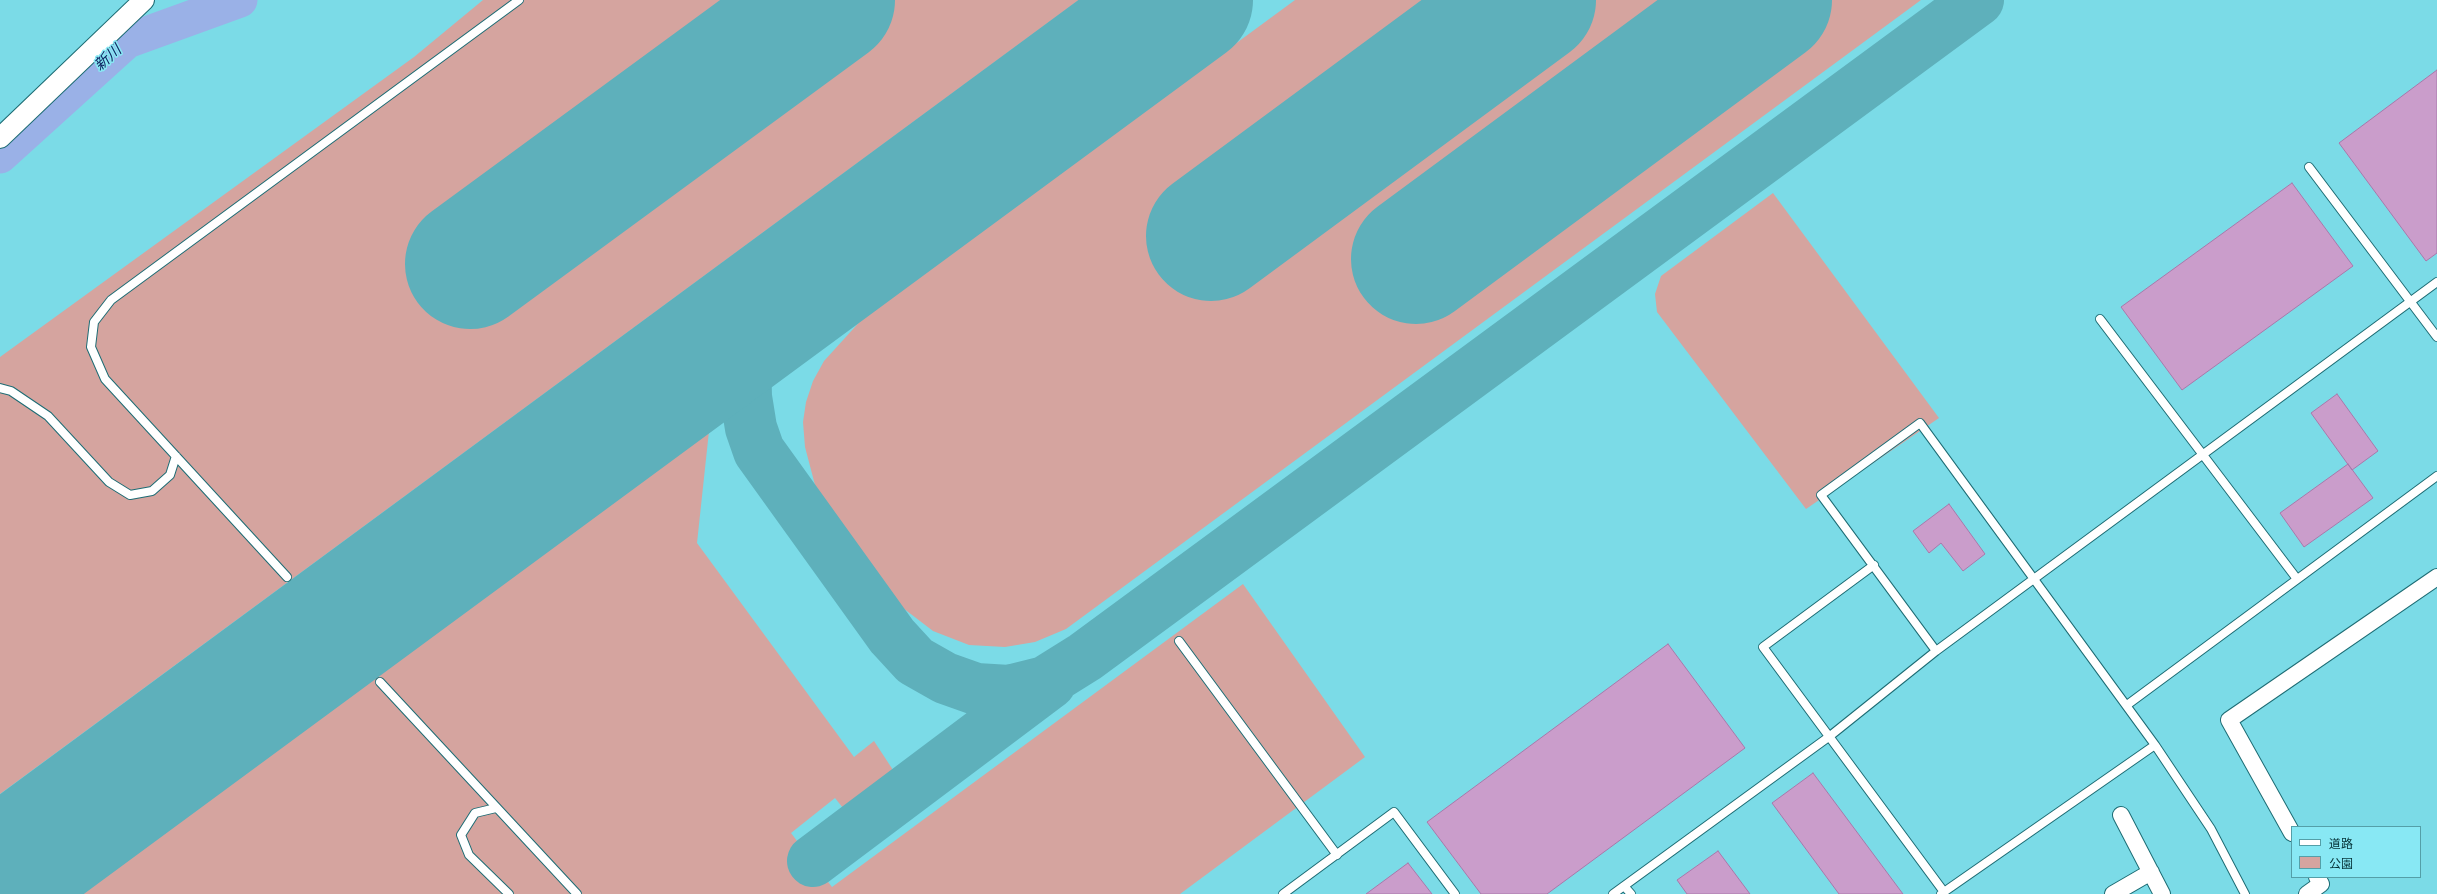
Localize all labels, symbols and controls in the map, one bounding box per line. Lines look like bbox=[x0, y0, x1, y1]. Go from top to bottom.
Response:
water label: 新川 bbox=[91, 41, 125, 75]
legend bbox=[2291, 826, 2421, 878]
text: 道路 bbox=[2329, 836, 2353, 851]
text: 公園 bbox=[2329, 856, 2353, 871]

